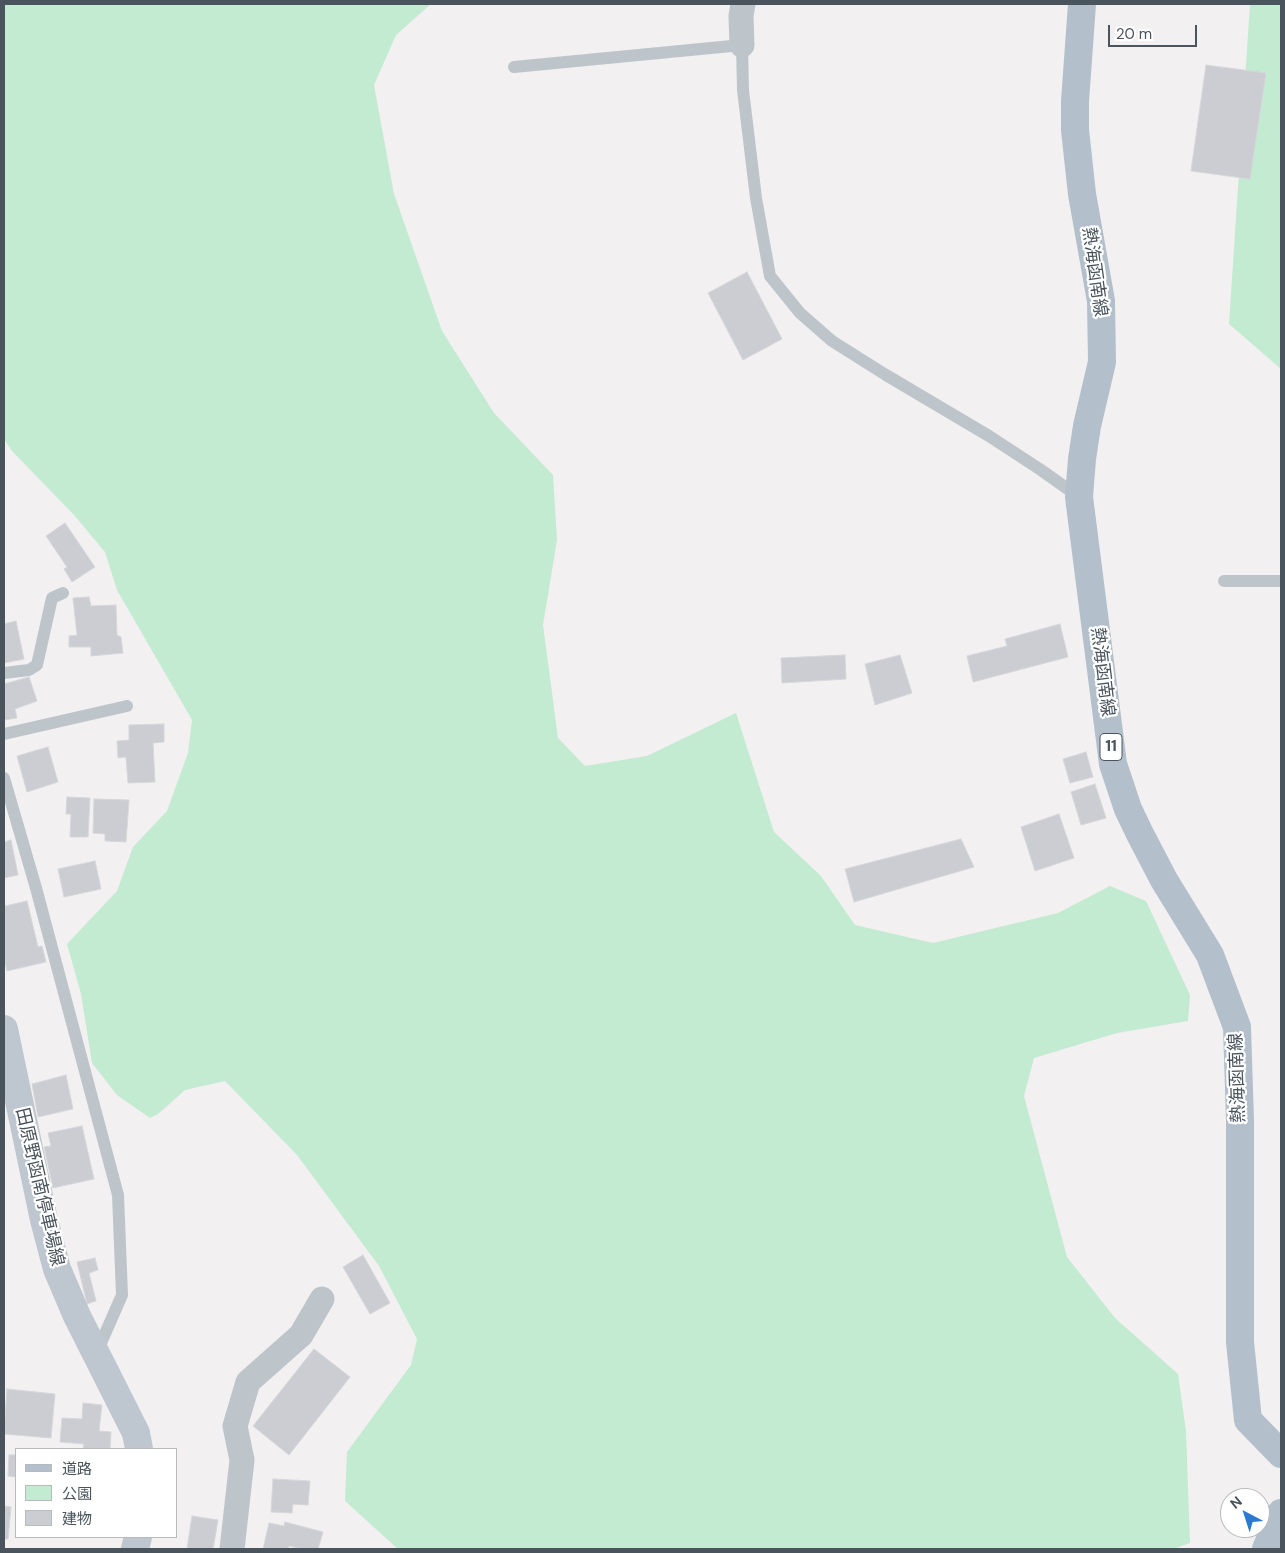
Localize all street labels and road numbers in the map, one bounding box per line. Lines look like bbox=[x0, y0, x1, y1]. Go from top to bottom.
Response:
street label: 熱海函南線 bbox=[1077, 226, 1111, 318]
street label: 熱海函南線 bbox=[1086, 626, 1118, 718]
road number: 11 bbox=[1100, 734, 1122, 760]
street label: 熱海函南線 bbox=[1226, 1033, 1250, 1123]
street label: 田原野函南停車場線 bbox=[10, 1106, 68, 1268]

